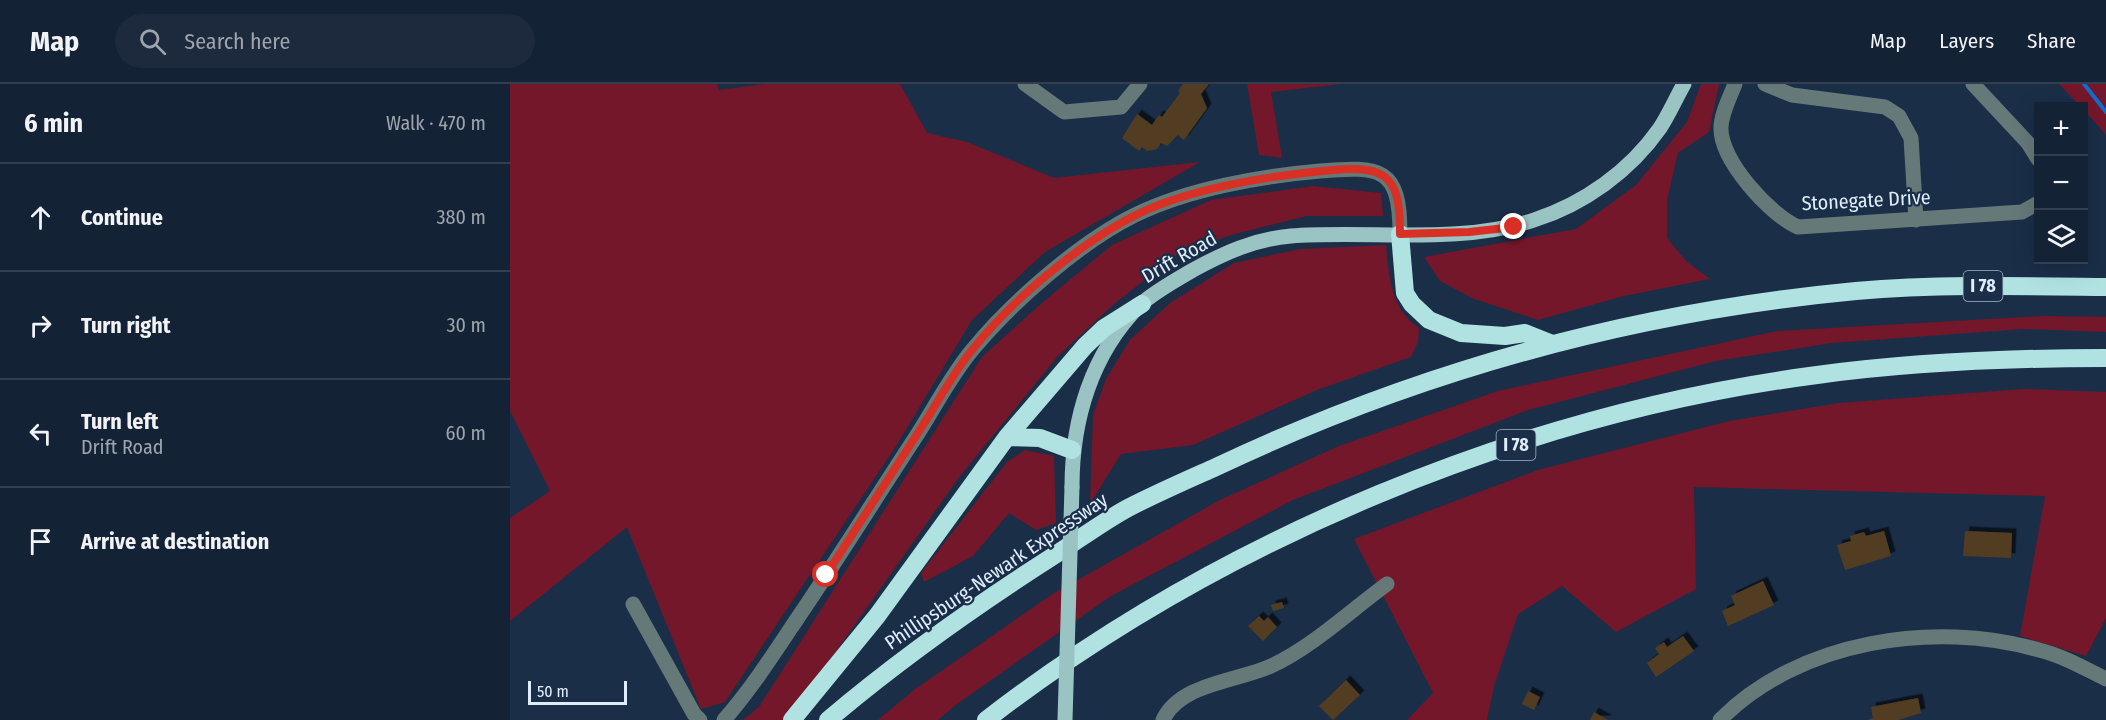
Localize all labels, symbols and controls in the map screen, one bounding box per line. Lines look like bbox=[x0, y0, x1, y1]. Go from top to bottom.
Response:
search box bbox=[115, 14, 535, 68]
text: Map bbox=[30, 25, 79, 58]
icon: search bbox=[136, 25, 169, 58]
text: Search here bbox=[184, 28, 290, 55]
text: Map bbox=[1870, 28, 1906, 54]
text: Layers bbox=[1939, 28, 1994, 54]
text: Share bbox=[2027, 28, 2076, 54]
map controls bbox=[2034, 102, 2088, 264]
button: + bbox=[2034, 102, 2088, 156]
text: 6 min bbox=[24, 108, 83, 139]
text: Walk · 470 m bbox=[386, 111, 486, 135]
button: − bbox=[2034, 156, 2088, 210]
street label: Stonegate Drive bbox=[1801, 185, 1931, 215]
icon: ahead bbox=[24, 201, 57, 234]
text: Continue bbox=[81, 204, 163, 231]
text: 380 m bbox=[436, 205, 486, 229]
button: layers bbox=[2034, 210, 2088, 264]
route end bbox=[1500, 213, 1526, 239]
street label: Drift Road bbox=[1137, 226, 1221, 288]
road number: I 78 bbox=[1964, 271, 2002, 301]
icon: right bbox=[24, 309, 57, 342]
text: Turn right bbox=[81, 312, 170, 339]
text: 30 m bbox=[446, 313, 486, 337]
text: Turn left bbox=[81, 408, 159, 435]
icon: left bbox=[24, 417, 57, 450]
text: 60 m bbox=[446, 421, 486, 445]
road number: I 78 bbox=[1496, 430, 1536, 460]
text: Drift Road bbox=[81, 435, 163, 459]
street label: Phillipsburg-Newark Expressway bbox=[880, 487, 1112, 655]
icon: arrive bbox=[24, 525, 57, 558]
text: Arrive at destination bbox=[81, 528, 269, 555]
route start bbox=[812, 561, 838, 587]
scale bar bbox=[528, 678, 627, 706]
text: 50 m bbox=[537, 682, 569, 701]

